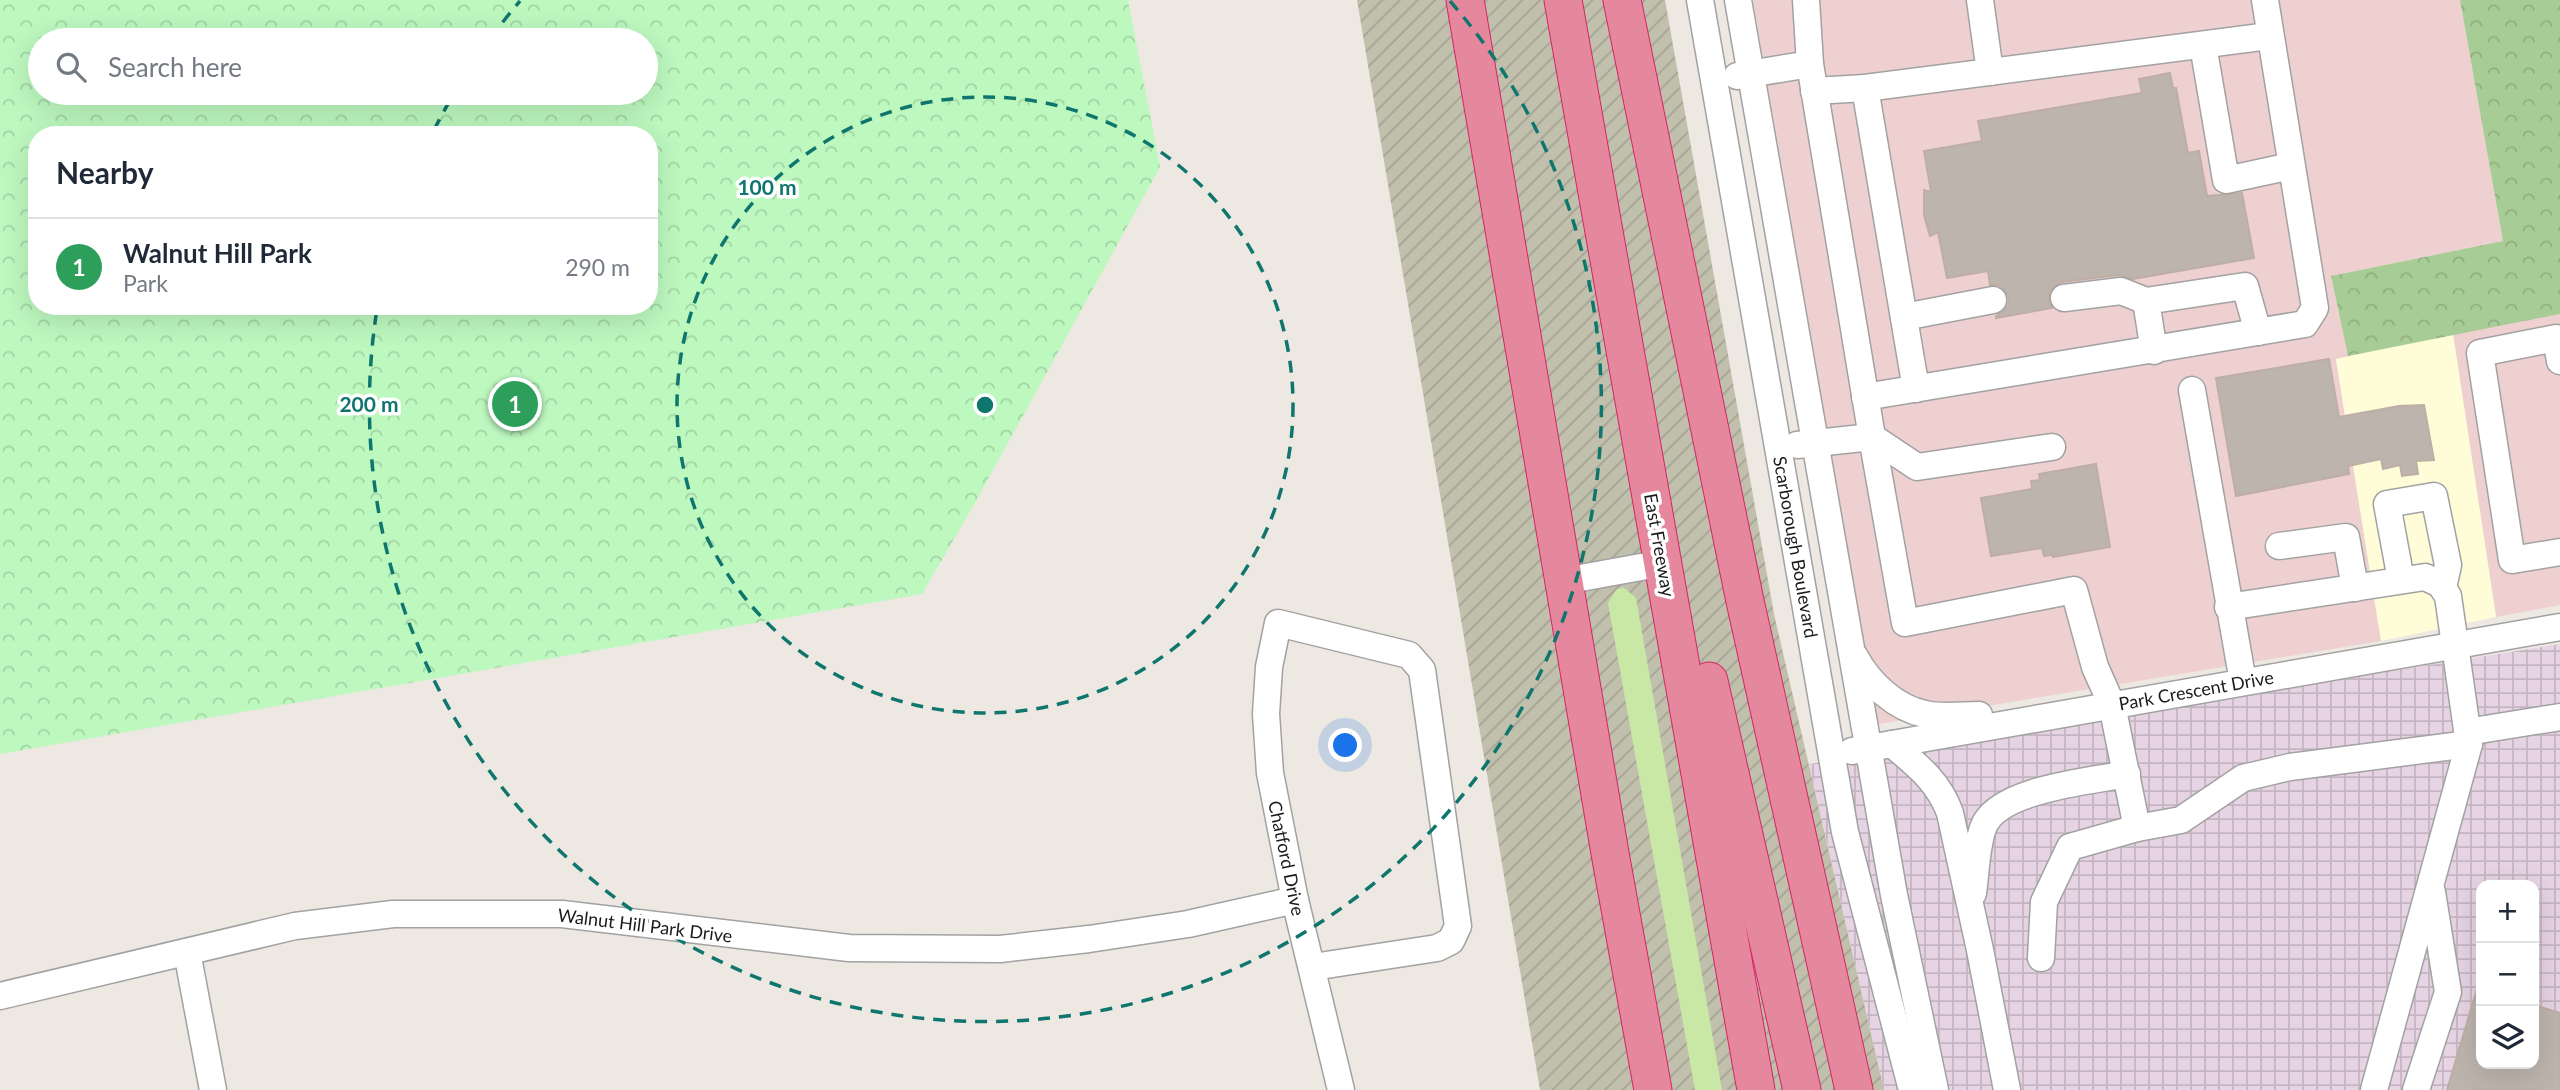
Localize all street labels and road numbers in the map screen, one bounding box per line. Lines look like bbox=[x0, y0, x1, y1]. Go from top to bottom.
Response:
street label: Scarborough Boulevard bbox=[1769, 454, 1823, 640]
street label: East Freeway bbox=[1640, 492, 1680, 599]
street label: Park Crescent Drive bbox=[2117, 666, 2275, 714]
street label: Chatford Drive bbox=[1264, 798, 1310, 918]
street label: Walnut Hill Park Drive bbox=[556, 903, 734, 947]

